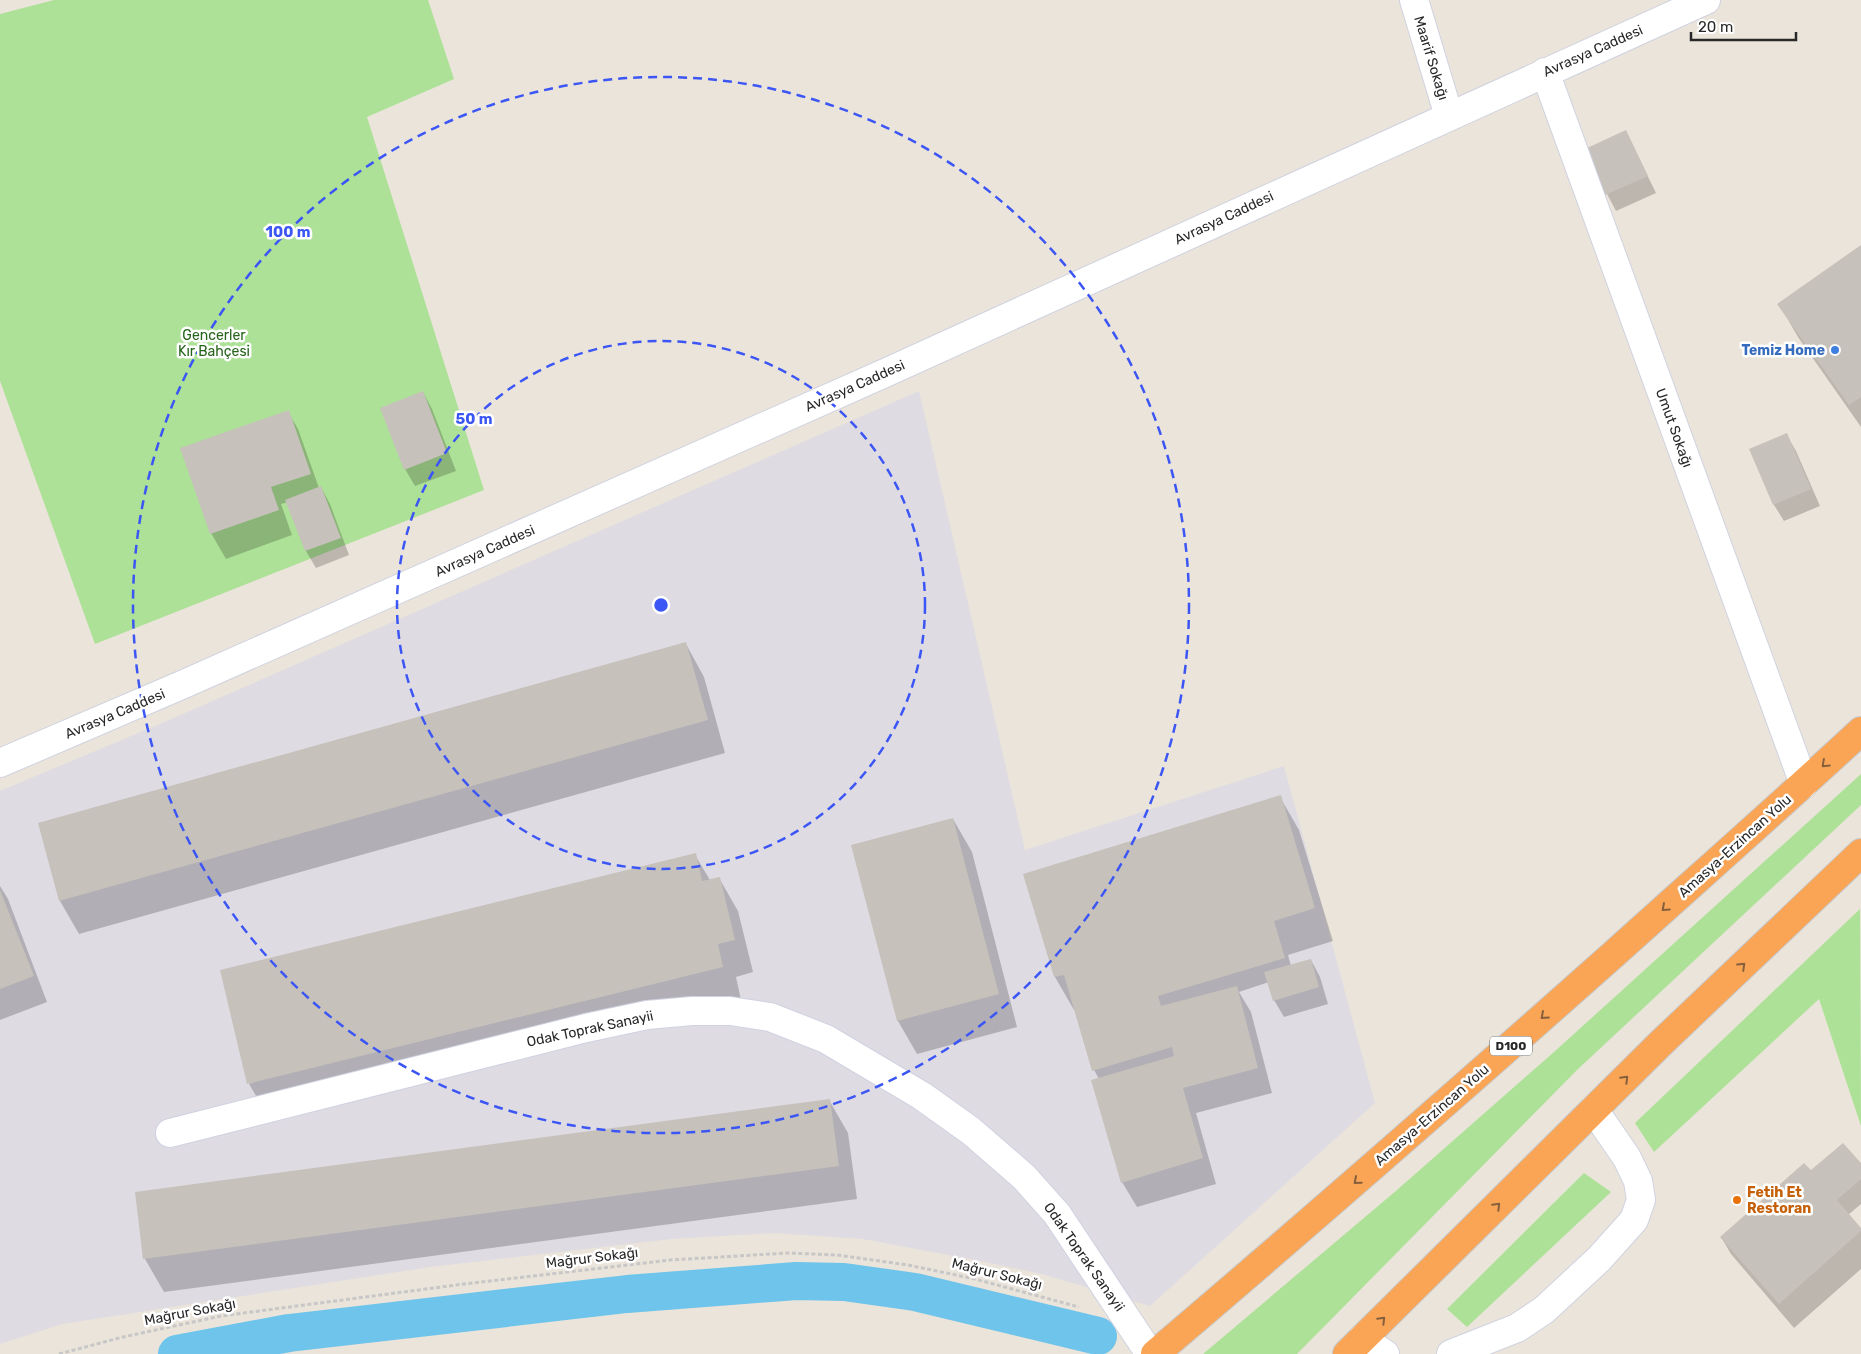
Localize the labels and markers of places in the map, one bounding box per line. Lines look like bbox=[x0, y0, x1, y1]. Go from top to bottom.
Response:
place label: Temiz Home bbox=[1741, 342, 1825, 359]
marker: Temiz Home bbox=[1829, 344, 1841, 356]
centre of rings bbox=[652, 596, 670, 614]
place label: Fetih Et Restoran bbox=[1747, 1184, 1811, 1217]
marker: Fetih Et Restoran bbox=[1731, 1194, 1743, 1206]

